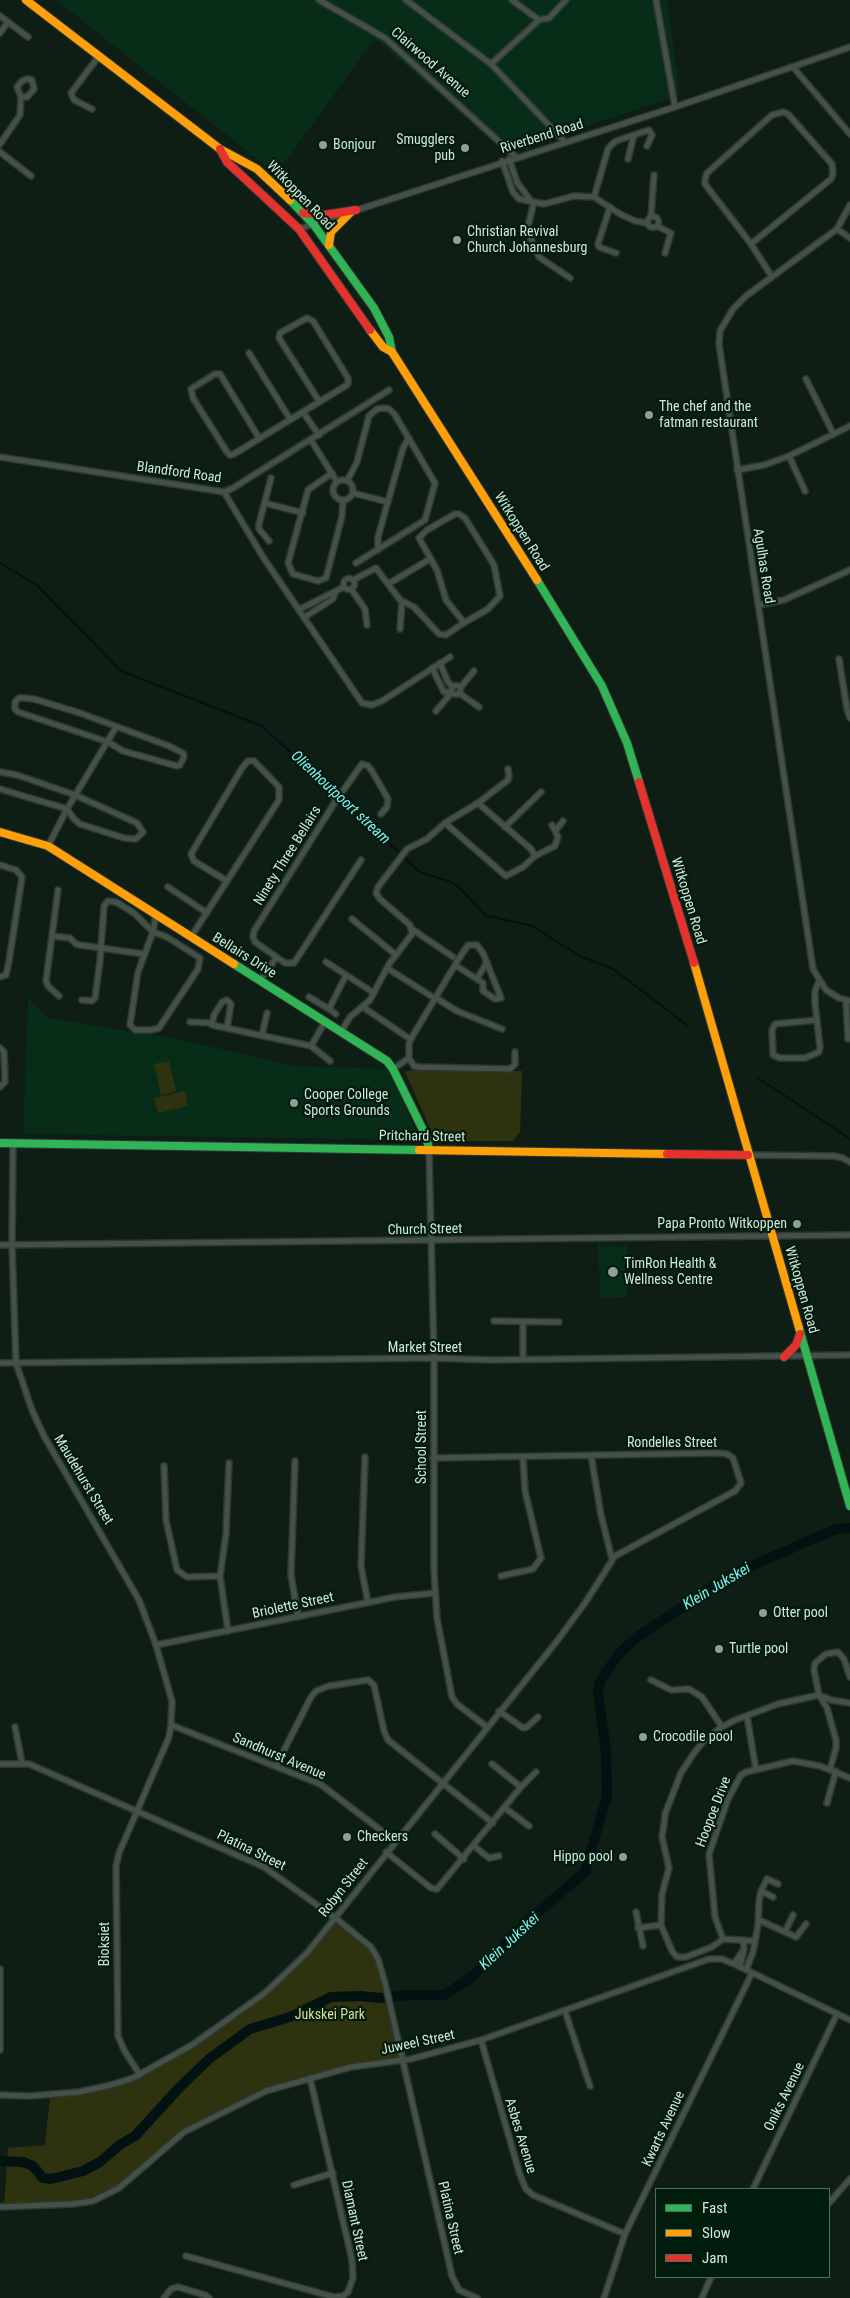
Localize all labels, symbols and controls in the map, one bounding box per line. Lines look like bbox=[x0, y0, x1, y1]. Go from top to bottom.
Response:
street label: Clairwood Avenue bbox=[387, 24, 473, 102]
street label: Riverbend Road bbox=[498, 116, 586, 158]
place label: Smugglers pub bbox=[396, 132, 455, 164]
place label: Bonjour bbox=[333, 137, 376, 153]
marker: Bonjour bbox=[317, 139, 329, 151]
marker: Smugglers pub bbox=[459, 142, 471, 154]
street label: Witkoppen Road bbox=[263, 158, 337, 234]
place label: Christian Revival Church Johannesburg bbox=[467, 224, 588, 256]
marker: Christian Revival Church Johannesburg bbox=[451, 234, 463, 246]
place label: The chef and the fatman restaurant bbox=[659, 399, 758, 432]
marker: The chef and the fatman restaurant bbox=[643, 409, 655, 421]
street label: Blandford Road bbox=[136, 459, 222, 487]
street label: Witkoppen Road bbox=[490, 489, 552, 575]
street label: Agulhas Road bbox=[749, 527, 777, 605]
water label: Olienhoutpoort stream bbox=[287, 747, 393, 849]
street label: Ninety Three Bellairs bbox=[251, 803, 325, 909]
street label: Witkoppen Road bbox=[667, 856, 709, 946]
street label: Bellairs Drive bbox=[209, 930, 279, 982]
place label: Cooper College Sports Grounds bbox=[304, 1087, 390, 1120]
marker: Cooper College Sports Grounds bbox=[288, 1097, 300, 1109]
street label: Pritchard Street bbox=[379, 1128, 465, 1146]
place label: Papa Pronto Witkoppen bbox=[657, 1216, 787, 1232]
marker: Papa Pronto Witkoppen bbox=[791, 1218, 803, 1230]
street label: Church Street bbox=[387, 1221, 463, 1239]
street label: Witkoppen Road bbox=[781, 1245, 821, 1335]
place label: TimRon Health & Wellness Centre bbox=[624, 1256, 716, 1288]
marker: TimRon Health & Wellness Centre bbox=[606, 1265, 620, 1279]
street label: Market Street bbox=[388, 1340, 462, 1356]
street label: School Street bbox=[414, 1410, 430, 1484]
street label: Maudehurst Street bbox=[50, 1432, 116, 1528]
street label: Rondelles Street bbox=[627, 1435, 717, 1451]
water label: Klein Jukskei bbox=[680, 1560, 754, 1614]
street label: Briolette Street bbox=[251, 1589, 335, 1623]
place label: Otter pool bbox=[773, 1605, 828, 1621]
marker: Otter pool bbox=[757, 1607, 769, 1619]
place label: Turtle pool bbox=[729, 1641, 788, 1657]
marker: Turtle pool bbox=[713, 1643, 725, 1655]
place label: Crocodile pool bbox=[653, 1729, 733, 1745]
street label: Sandhurst Avenue bbox=[230, 1730, 328, 1784]
marker: Crocodile pool bbox=[637, 1731, 649, 1743]
street label: Hoopoe Drive bbox=[693, 1774, 735, 1850]
street label: Platina Street bbox=[214, 1827, 288, 1875]
place label: Checkers bbox=[357, 1829, 408, 1845]
marker: Checkers bbox=[341, 1831, 353, 1843]
place label: Hippo pool bbox=[553, 1849, 613, 1865]
marker: Hippo pool bbox=[617, 1851, 629, 1863]
street label: Robyn Street bbox=[316, 1855, 372, 1921]
water label: Klein Jukskei bbox=[476, 1910, 544, 1974]
street label: Bioksiet bbox=[97, 1922, 113, 1966]
park label: Jukskei Park bbox=[295, 2007, 365, 2023]
street label: Juweel Street bbox=[380, 2027, 456, 2059]
street label: Oniks Avenue bbox=[761, 2060, 809, 2134]
street label: Kwarts Avenue bbox=[639, 2088, 689, 2170]
street label: Asbes Avenue bbox=[501, 2096, 539, 2176]
street label: Diamant Street bbox=[337, 2179, 371, 2263]
street label: Platina Street bbox=[433, 2180, 467, 2256]
legend bbox=[655, 2188, 830, 2278]
text: Fast bbox=[702, 2199, 727, 2217]
text: Slow bbox=[702, 2224, 731, 2242]
text: Jam bbox=[702, 2249, 728, 2267]

